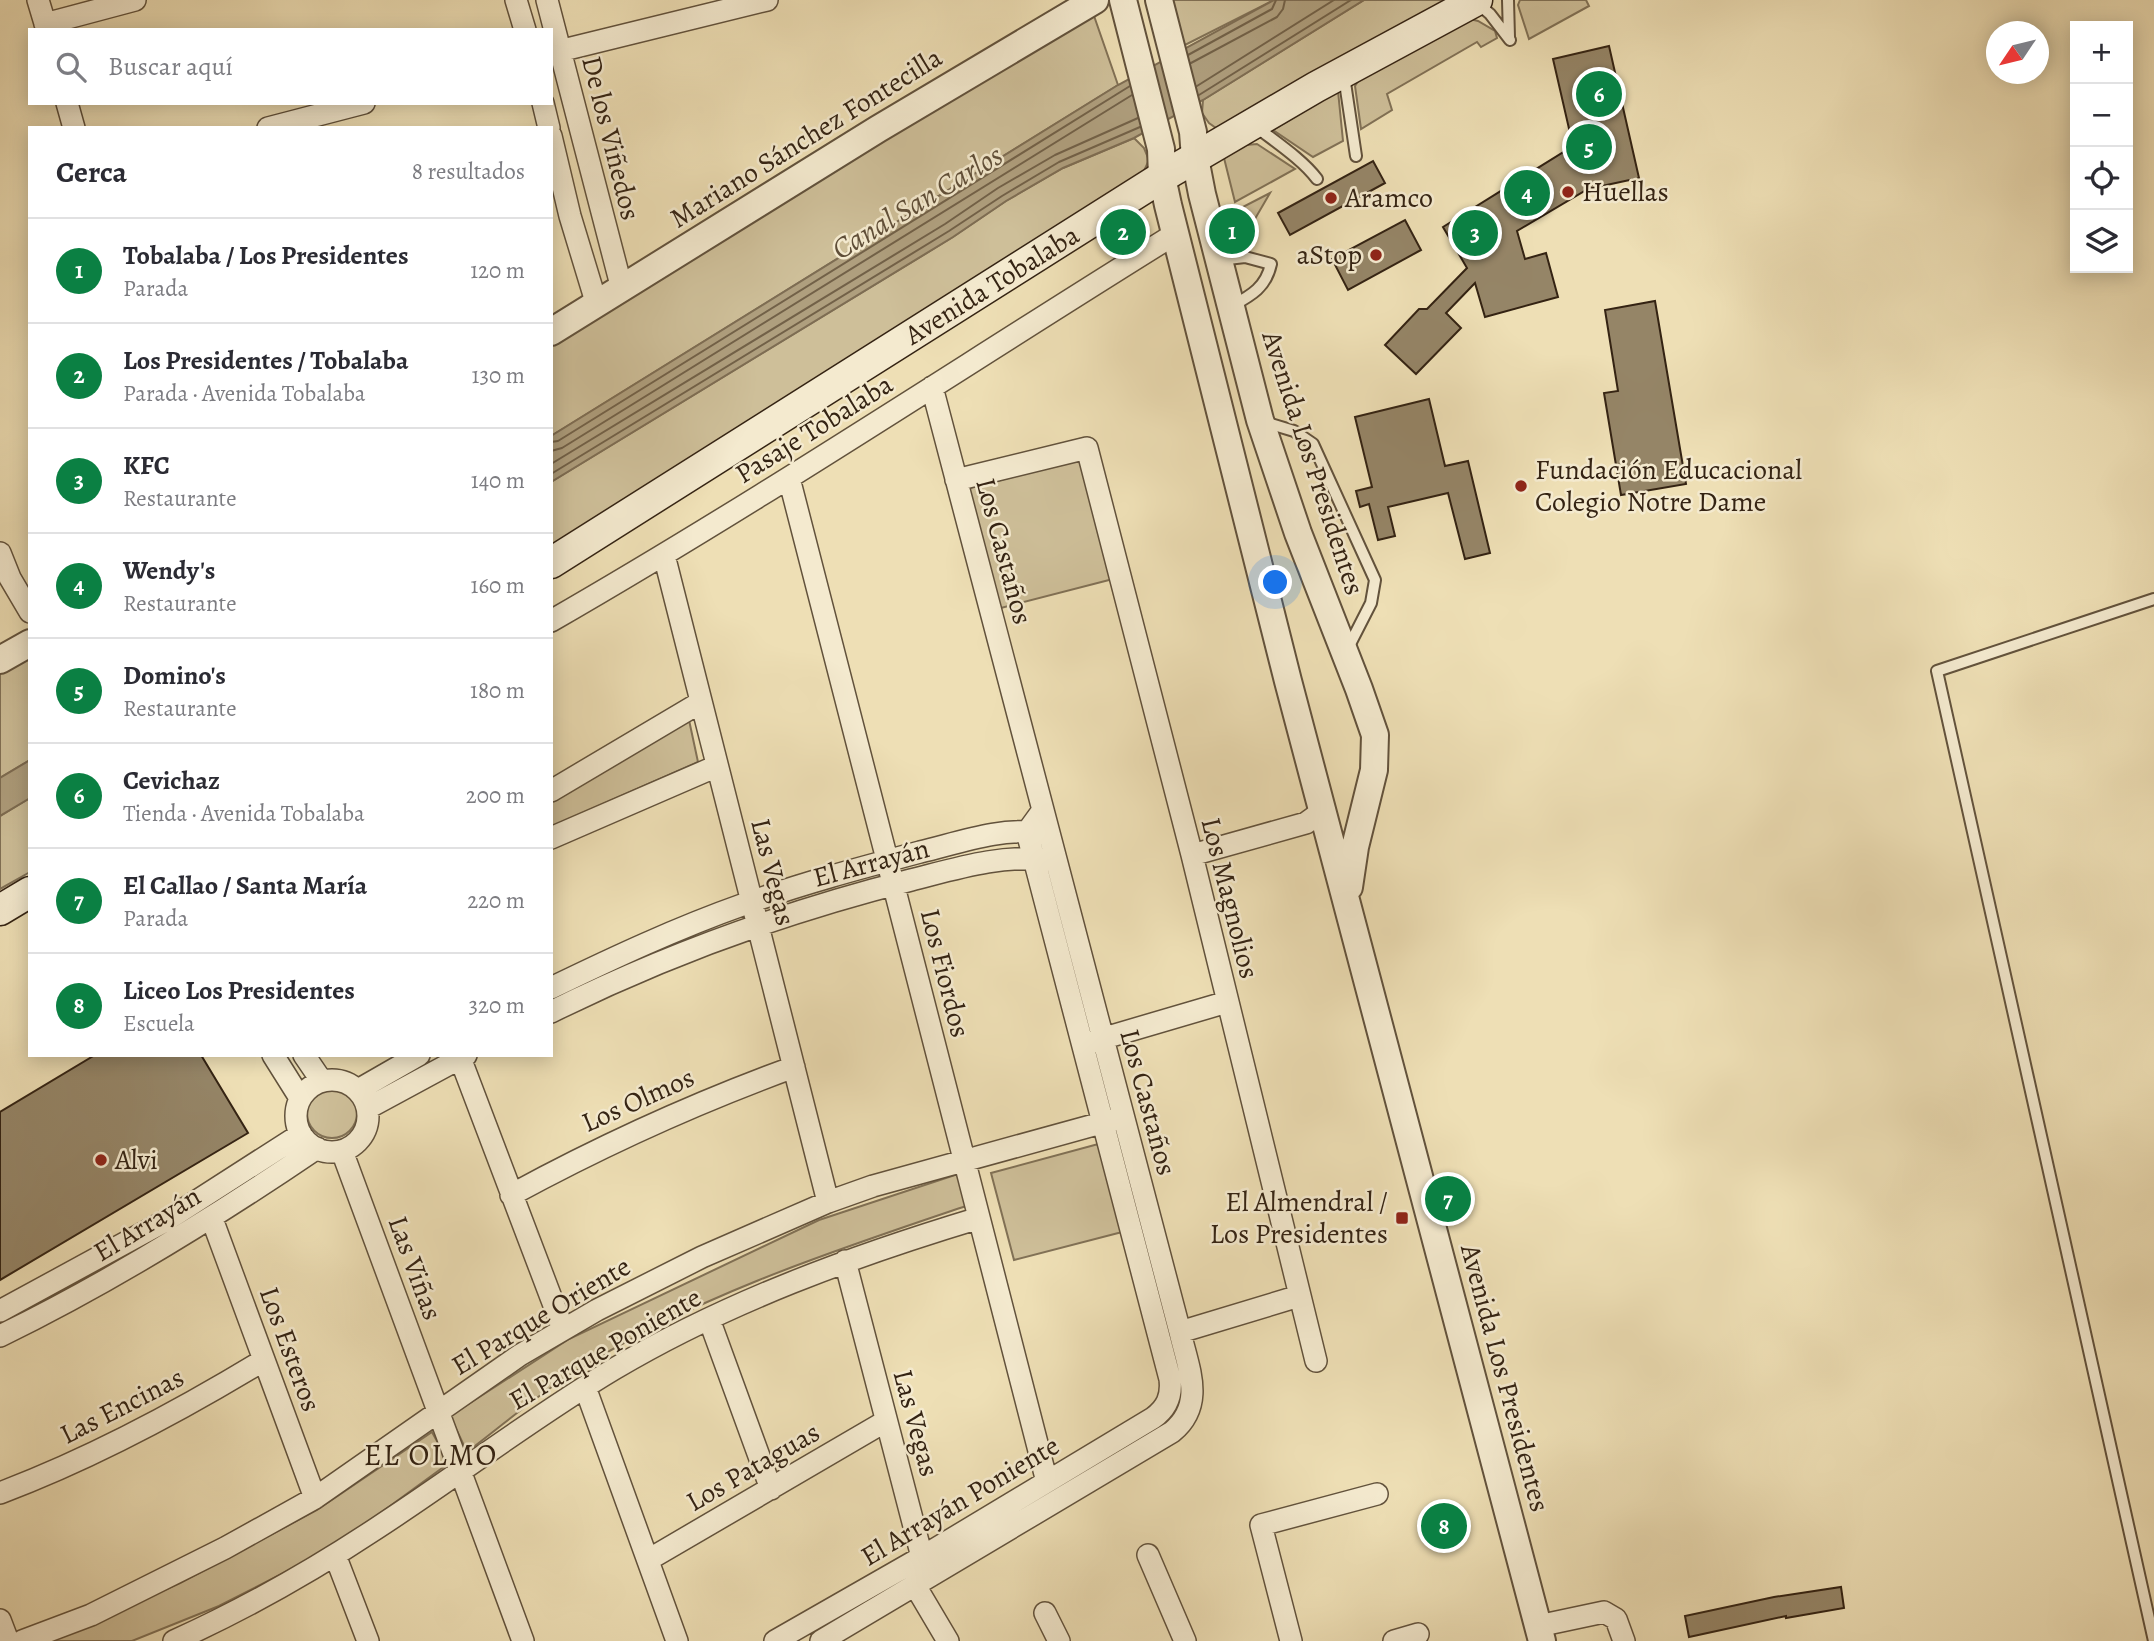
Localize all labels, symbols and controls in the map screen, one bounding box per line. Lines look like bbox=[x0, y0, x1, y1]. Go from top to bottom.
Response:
north arrow bbox=[1986, 21, 2049, 84]
map controls bbox=[2070, 21, 2133, 273]
button: + bbox=[2070, 21, 2133, 84]
search box bbox=[28, 28, 553, 105]
street label: Mariano Sánchez Fontecilla bbox=[663, 39, 949, 237]
icon: search bbox=[52, 48, 90, 86]
text: Buscar aquí bbox=[108, 49, 233, 84]
street label: De los Viñedos bbox=[572, 52, 650, 224]
pin: 6 bbox=[1576, 68, 1622, 120]
button: − bbox=[2070, 84, 2133, 147]
pin: 5 bbox=[1566, 121, 1612, 173]
water label: Canal San Carlos bbox=[824, 135, 1010, 269]
button: locate bbox=[2070, 147, 2133, 210]
text: Cerca bbox=[56, 152, 127, 192]
text: 8 resultados bbox=[412, 156, 525, 187]
pin: 4 bbox=[1504, 167, 1550, 219]
place label: Huellas bbox=[1582, 173, 1669, 211]
place label: Aramco bbox=[1344, 179, 1433, 217]
marker: Huellas bbox=[1560, 184, 1576, 200]
marker: Aramco bbox=[1323, 190, 1339, 206]
pin: 1 bbox=[1209, 205, 1255, 257]
pin: 2 bbox=[1100, 206, 1146, 258]
pin: 3 bbox=[1452, 207, 1498, 259]
button: layers bbox=[2070, 210, 2133, 273]
street label: Avenida Tobalaba bbox=[897, 216, 1087, 354]
place label: aStop bbox=[1296, 236, 1362, 274]
text: Tobalaba / Los Presidentes bbox=[123, 238, 409, 273]
marker: aStop bbox=[1368, 247, 1384, 263]
text: 1 bbox=[75, 255, 83, 286]
text: 120 m bbox=[470, 255, 525, 286]
text: Parada bbox=[123, 273, 188, 304]
street label: Avenida Los Presidentes bbox=[1252, 325, 1374, 600]
text: Los Presidentes / Tobalaba bbox=[123, 343, 409, 378]
text: 2 bbox=[73, 360, 85, 391]
text: 130 m bbox=[472, 360, 525, 391]
street label: Pasaje Tobalaba bbox=[728, 365, 900, 493]
text: Parada · Avenida Tobalaba bbox=[123, 378, 366, 409]
text: KFC bbox=[123, 448, 170, 483]
place label: Fundación Educacional Colegio Notre Dame bbox=[1535, 451, 1802, 521]
text: 3 bbox=[74, 465, 84, 496]
text: 140 m bbox=[471, 465, 525, 496]
street label: Los Castaños bbox=[966, 474, 1042, 628]
marker: Fundación Educacional Colegio Notre Dame bbox=[1513, 478, 1529, 494]
text: Restaurante bbox=[123, 483, 236, 514]
text: Wendy's bbox=[123, 553, 215, 588]
your location bbox=[1258, 565, 1292, 599]
text: 4 bbox=[74, 570, 84, 601]
text: 160 m bbox=[471, 570, 525, 601]
text: Restaurante bbox=[123, 588, 236, 619]
text: Domino's bbox=[123, 658, 226, 693]
text: 5 bbox=[74, 675, 84, 706]
text: 180 m bbox=[470, 675, 525, 706]
text: Restaurante bbox=[123, 693, 236, 724]
text: Cevichaz bbox=[123, 763, 220, 798]
text: 6 bbox=[74, 780, 84, 811]
text: 200 m bbox=[466, 780, 525, 811]
text: Tienda · Avenida Tobalaba bbox=[123, 798, 365, 829]
street label: Las Vegas bbox=[741, 814, 805, 930]
street label: Los Magnolios bbox=[1192, 814, 1268, 982]
street label: El Arrayán bbox=[809, 829, 933, 897]
text: El Callao / Santa María bbox=[123, 868, 367, 903]
text: 7 bbox=[74, 885, 84, 916]
text: 220 m bbox=[467, 885, 525, 916]
text: Parada bbox=[123, 903, 188, 934]
street label: Los Fiordos bbox=[911, 905, 979, 1041]
text: Liceo Los Presidentes bbox=[123, 973, 355, 1008]
text: 8 bbox=[73, 990, 85, 1021]
text: 320 m bbox=[469, 990, 525, 1021]
text: Escuela bbox=[123, 1008, 195, 1039]
street label: Los Castaños bbox=[1110, 1025, 1186, 1179]
street label: Los Olmos bbox=[576, 1058, 700, 1142]
place label: Alvi bbox=[114, 1141, 158, 1179]
marker: Alvi bbox=[93, 1152, 109, 1168]
pin: 7 bbox=[1425, 1173, 1471, 1225]
street label: El Arrayán bbox=[86, 1177, 208, 1271]
place label: El Almendral / Los Presidentes bbox=[1210, 1183, 1388, 1253]
marker: El Almendral / Los Presidentes bbox=[1394, 1210, 1410, 1226]
street label: Las Viñas bbox=[379, 1211, 451, 1325]
street label: Avenida Los Presidentes bbox=[1451, 1239, 1559, 1516]
street label: El Parque Oriente bbox=[444, 1248, 638, 1384]
street label: El Parque Poniente bbox=[502, 1279, 708, 1419]
street label: Los Esteros bbox=[250, 1281, 330, 1417]
street label: Las Encinas bbox=[53, 1359, 191, 1453]
street label: Las Vegas bbox=[884, 1365, 948, 1481]
street label: Los Pataguas bbox=[679, 1413, 827, 1521]
street label: El Arrayán Poniente bbox=[854, 1427, 1066, 1575]
district label: EL OLMO bbox=[364, 1435, 498, 1475]
pin: 8 bbox=[1421, 1500, 1467, 1552]

